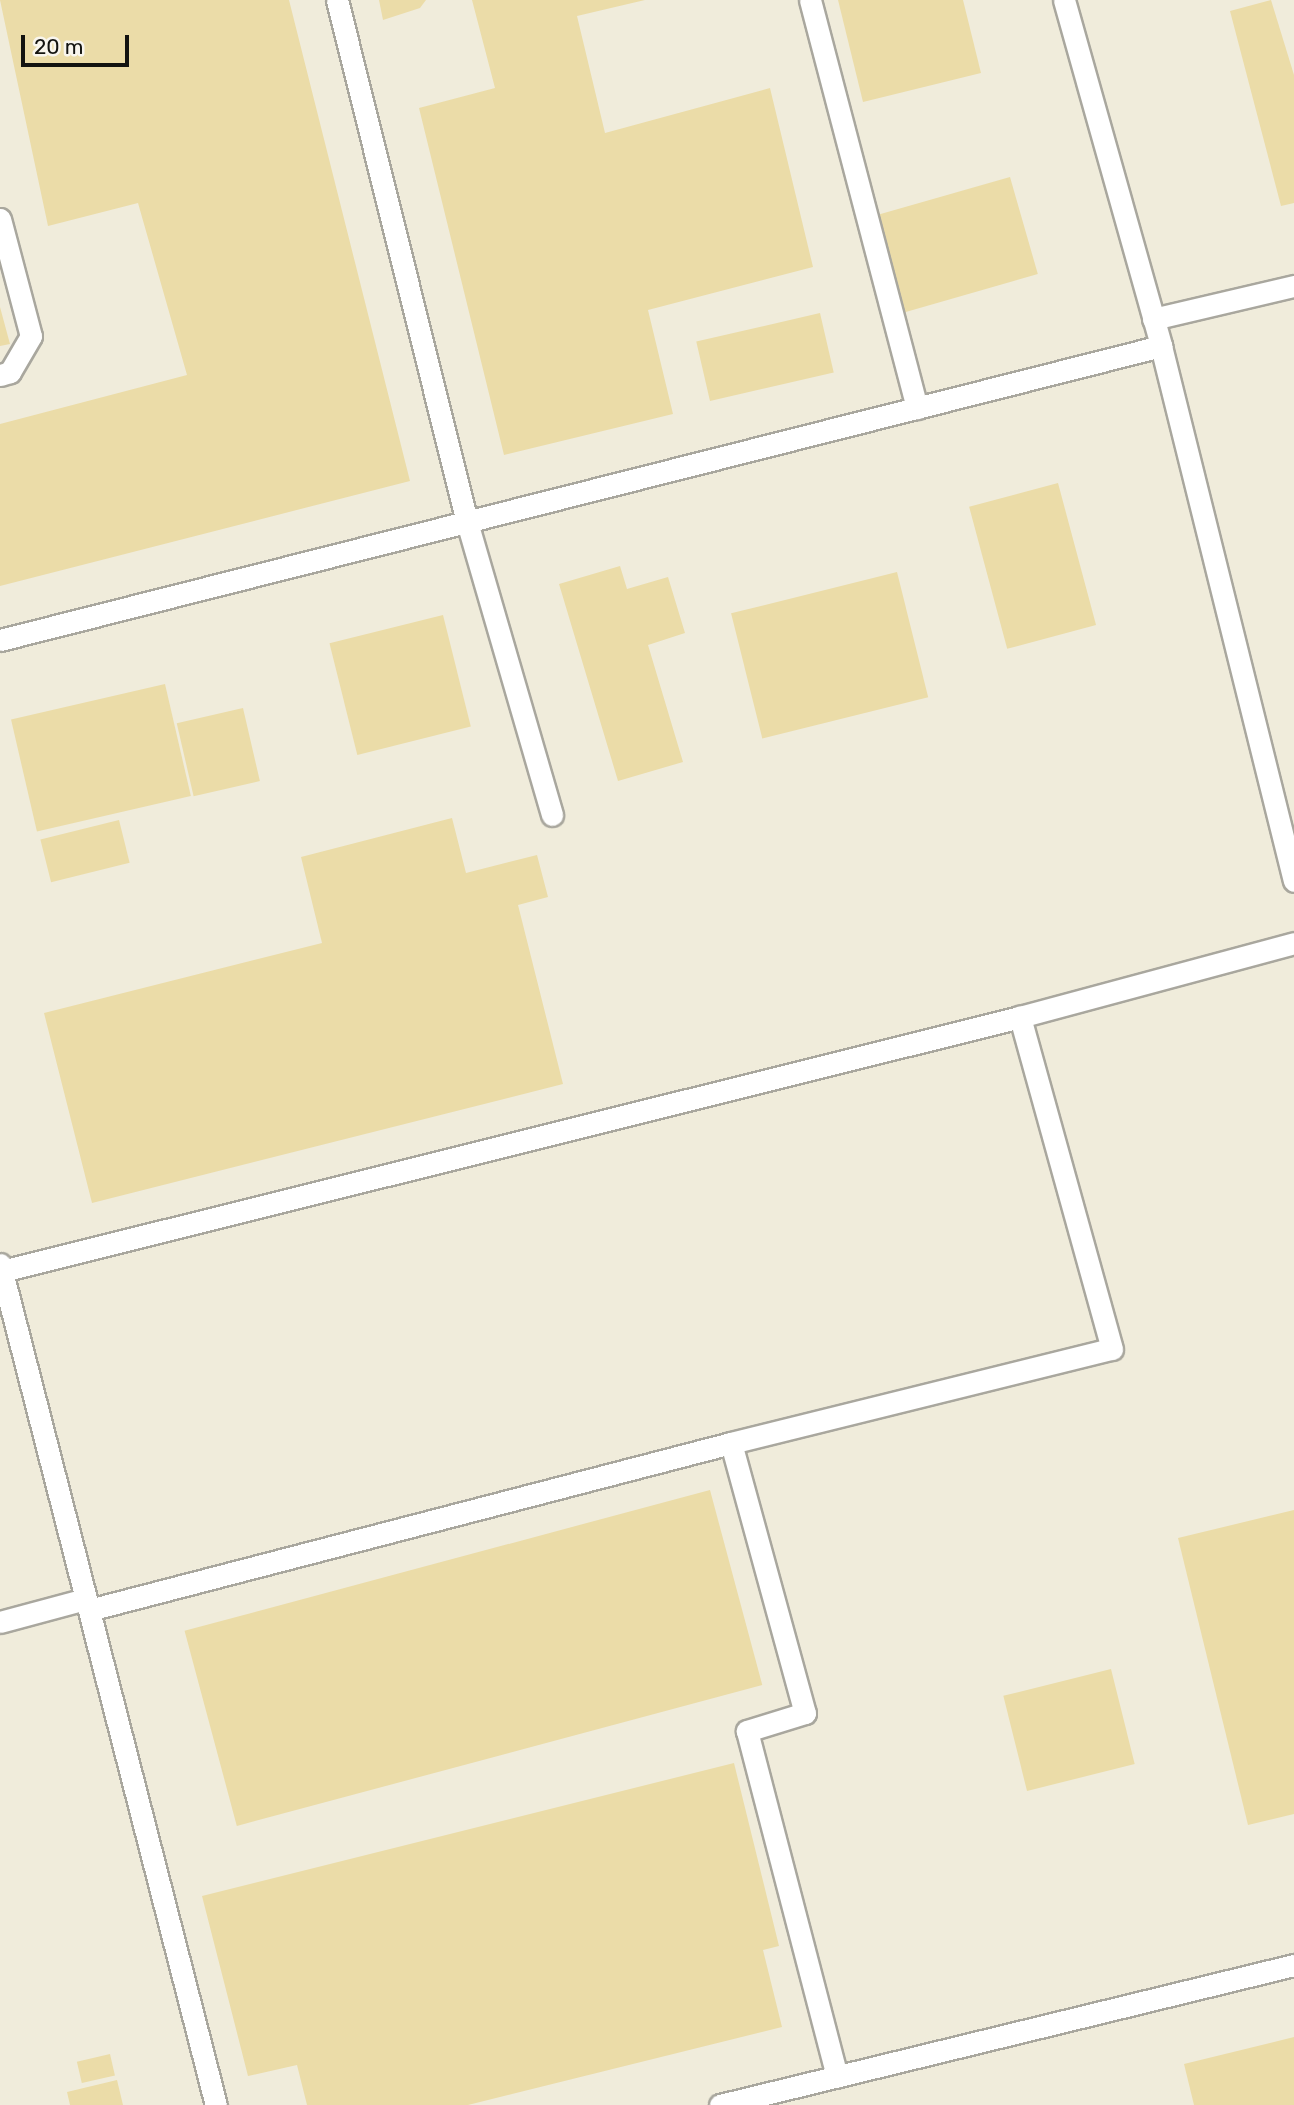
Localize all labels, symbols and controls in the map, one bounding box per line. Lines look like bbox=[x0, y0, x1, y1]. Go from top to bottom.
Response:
scale bar bbox=[24, 21, 133, 65]
text: 20 m bbox=[34, 34, 83, 59]

